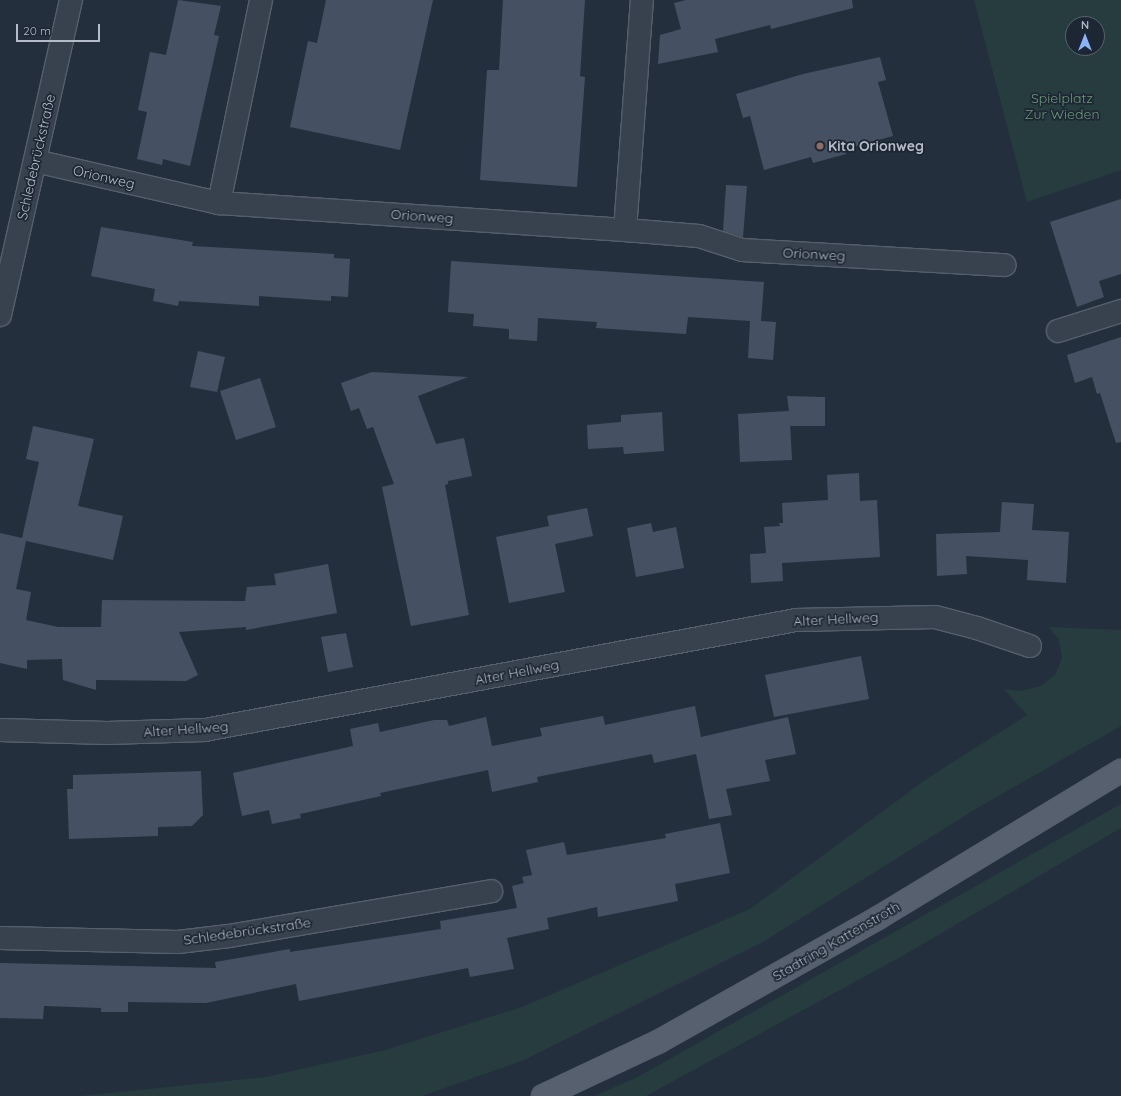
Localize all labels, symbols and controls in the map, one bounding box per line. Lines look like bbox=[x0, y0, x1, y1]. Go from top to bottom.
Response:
scale bar bbox=[18, 16, 102, 42]
north arrow bbox=[1065, 16, 1105, 56]
text: N bbox=[1081, 18, 1089, 32]
text: 20 m bbox=[23, 23, 51, 38]
park label: Spielplatz Zur Wieden bbox=[1024, 90, 1100, 122]
street label: Schledebrückstraße bbox=[13, 93, 59, 221]
place label: Kita Orionweg bbox=[828, 138, 924, 154]
marker: Kita Orionweg bbox=[815, 141, 825, 151]
street label: Orionweg bbox=[72, 162, 136, 192]
street label: Orionweg bbox=[390, 205, 454, 227]
street label: Orionweg bbox=[782, 244, 846, 264]
street label: Alter Hellweg bbox=[793, 608, 879, 630]
street label: Alter Hellweg bbox=[474, 656, 560, 688]
street label: Alter Hellweg bbox=[143, 718, 229, 740]
street label: Stadtring Kattenstroth bbox=[769, 898, 903, 984]
street label: Schledebrückstraße bbox=[182, 914, 312, 948]

